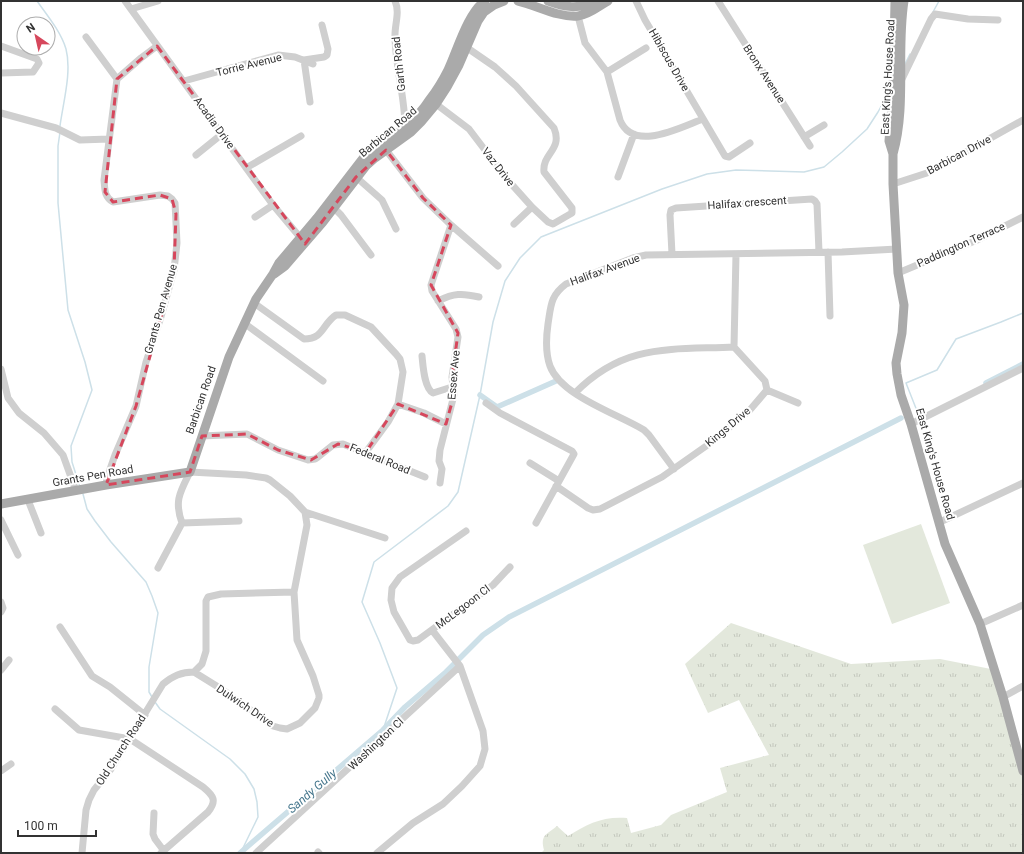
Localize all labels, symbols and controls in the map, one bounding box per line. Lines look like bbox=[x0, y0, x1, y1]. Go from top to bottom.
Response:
north arrow bbox=[16, 16, 56, 56]
street label: East King's House Road bbox=[878, 19, 898, 135]
text: N bbox=[24, 20, 38, 36]
street label: Hibiscus Drive bbox=[646, 26, 692, 94]
street label: Garth Road bbox=[390, 36, 408, 92]
street label: Bronx Avenue bbox=[740, 42, 788, 106]
street label: Torrie Avenue bbox=[215, 51, 283, 79]
street label: Acadia Drive bbox=[191, 94, 237, 152]
street label: Barbican Road bbox=[357, 104, 419, 160]
street label: Barbican Drive bbox=[925, 133, 993, 177]
street label: Vaz Drive bbox=[479, 145, 517, 189]
street label: Halifax crescent bbox=[707, 194, 787, 212]
street label: Paddington Terrace bbox=[915, 220, 1007, 270]
street label: Halifax Avenue bbox=[568, 251, 642, 289]
street label: Grants Pen Avenue bbox=[142, 263, 180, 355]
street label: Essex Ave bbox=[445, 350, 463, 400]
street label: Barbican Road bbox=[183, 364, 219, 436]
street label: Kings Drive bbox=[703, 404, 753, 450]
street label: East King's House Road bbox=[913, 407, 957, 521]
street label: Federal Road bbox=[348, 441, 412, 477]
street label: Grants Pen Road bbox=[52, 462, 134, 490]
street label: McLegoon Cl bbox=[433, 582, 493, 632]
street label: Dulwich Drive bbox=[214, 682, 276, 730]
street label: Old Church Road bbox=[93, 712, 149, 788]
street label: Washington Cl bbox=[346, 715, 406, 773]
water label: Sandy Gully bbox=[285, 766, 340, 816]
scale bar bbox=[18, 812, 96, 838]
text: 100 m bbox=[24, 819, 58, 833]

